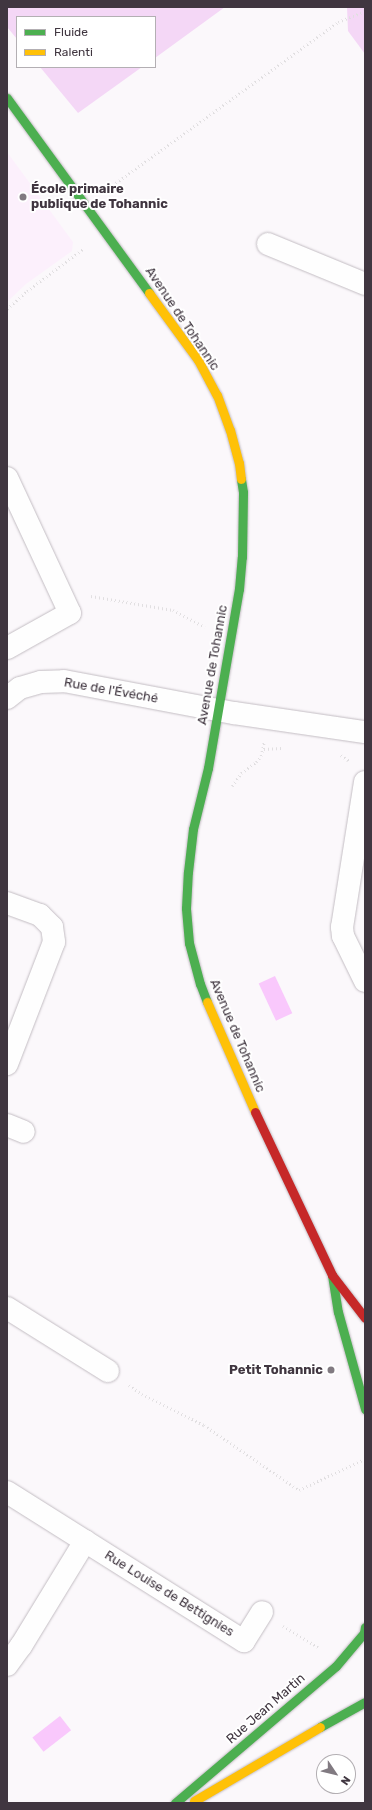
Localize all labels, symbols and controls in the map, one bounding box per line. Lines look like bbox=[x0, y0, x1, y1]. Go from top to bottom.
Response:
legend bbox=[16, 16, 156, 68]
text: Fluide bbox=[54, 25, 88, 39]
text: Ralenti bbox=[54, 45, 93, 59]
place label: École primaire publique de Tohannic bbox=[31, 182, 168, 213]
marker: École primaire publique de Tohannic bbox=[18, 192, 28, 202]
street label: Avenue de Tohannic bbox=[141, 264, 223, 374]
street label: Avenue de Tohannic bbox=[195, 604, 231, 726]
street label: Rue de l'Évéché bbox=[63, 675, 159, 707]
street label: Avenue de Tohannic bbox=[206, 977, 268, 1095]
place label: Petit Tohannic bbox=[229, 1362, 323, 1378]
marker: Petit Tohannic bbox=[326, 1365, 336, 1375]
street label: Rue Louise de Bettignies bbox=[101, 1548, 237, 1640]
street label: Rue Jean Martin bbox=[223, 1671, 309, 1747]
north arrow bbox=[316, 1754, 356, 1794]
text: N bbox=[338, 1774, 353, 1788]

